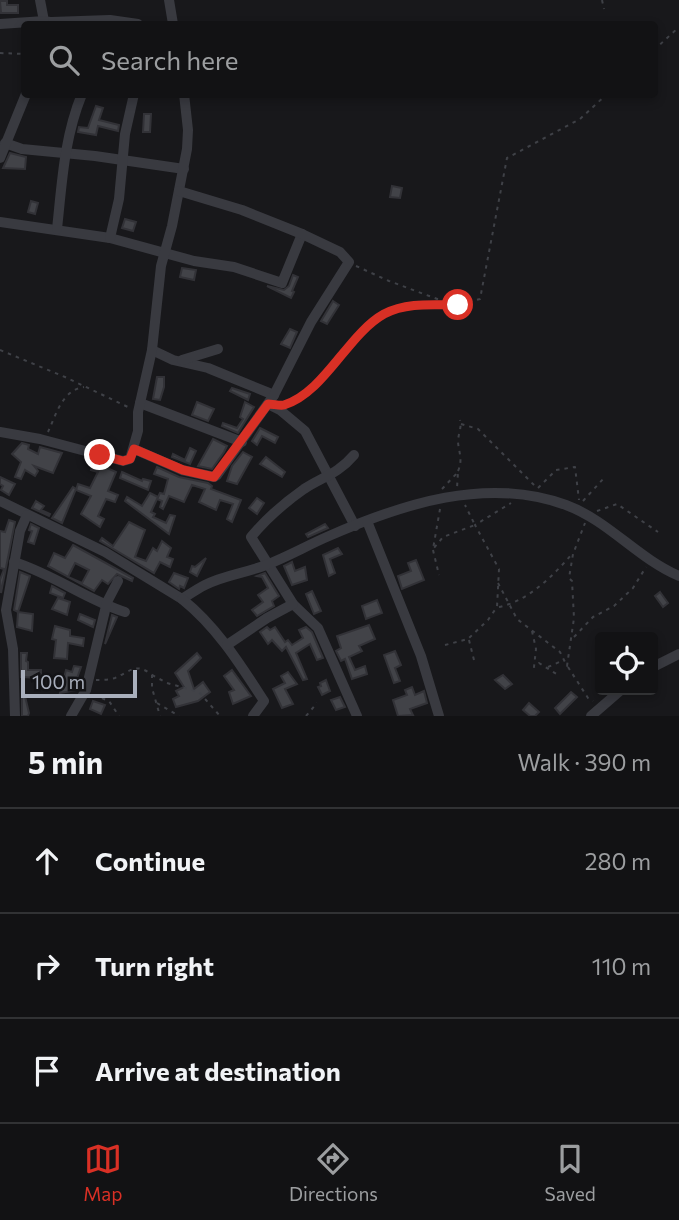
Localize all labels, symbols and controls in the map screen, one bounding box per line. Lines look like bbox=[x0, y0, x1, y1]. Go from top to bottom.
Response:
search box bbox=[21, 21, 658, 98]
icon: search bbox=[45, 41, 83, 79]
text: Search here bbox=[101, 44, 239, 75]
route start bbox=[442, 289, 473, 320]
route end bbox=[84, 439, 115, 470]
map controls bbox=[595, 632, 658, 695]
button: locate bbox=[595, 632, 658, 695]
scale bar bbox=[21, 667, 136, 699]
text: 100 m bbox=[32, 670, 85, 693]
text: 5 min bbox=[28, 743, 103, 780]
text: Walk · 390 m bbox=[518, 748, 651, 776]
icon: ahead bbox=[28, 842, 66, 880]
text: Continue bbox=[95, 845, 205, 876]
text: 280 m bbox=[585, 847, 651, 875]
icon: right bbox=[28, 947, 66, 985]
text: Turn right bbox=[95, 950, 214, 981]
text: 110 m bbox=[592, 952, 651, 980]
icon: arrive bbox=[28, 1052, 66, 1090]
text: Arrive at destination bbox=[95, 1055, 341, 1086]
tab: Map bbox=[83, 1140, 122, 1205]
tab: Directions bbox=[289, 1140, 378, 1205]
tab: Saved bbox=[544, 1140, 596, 1205]

